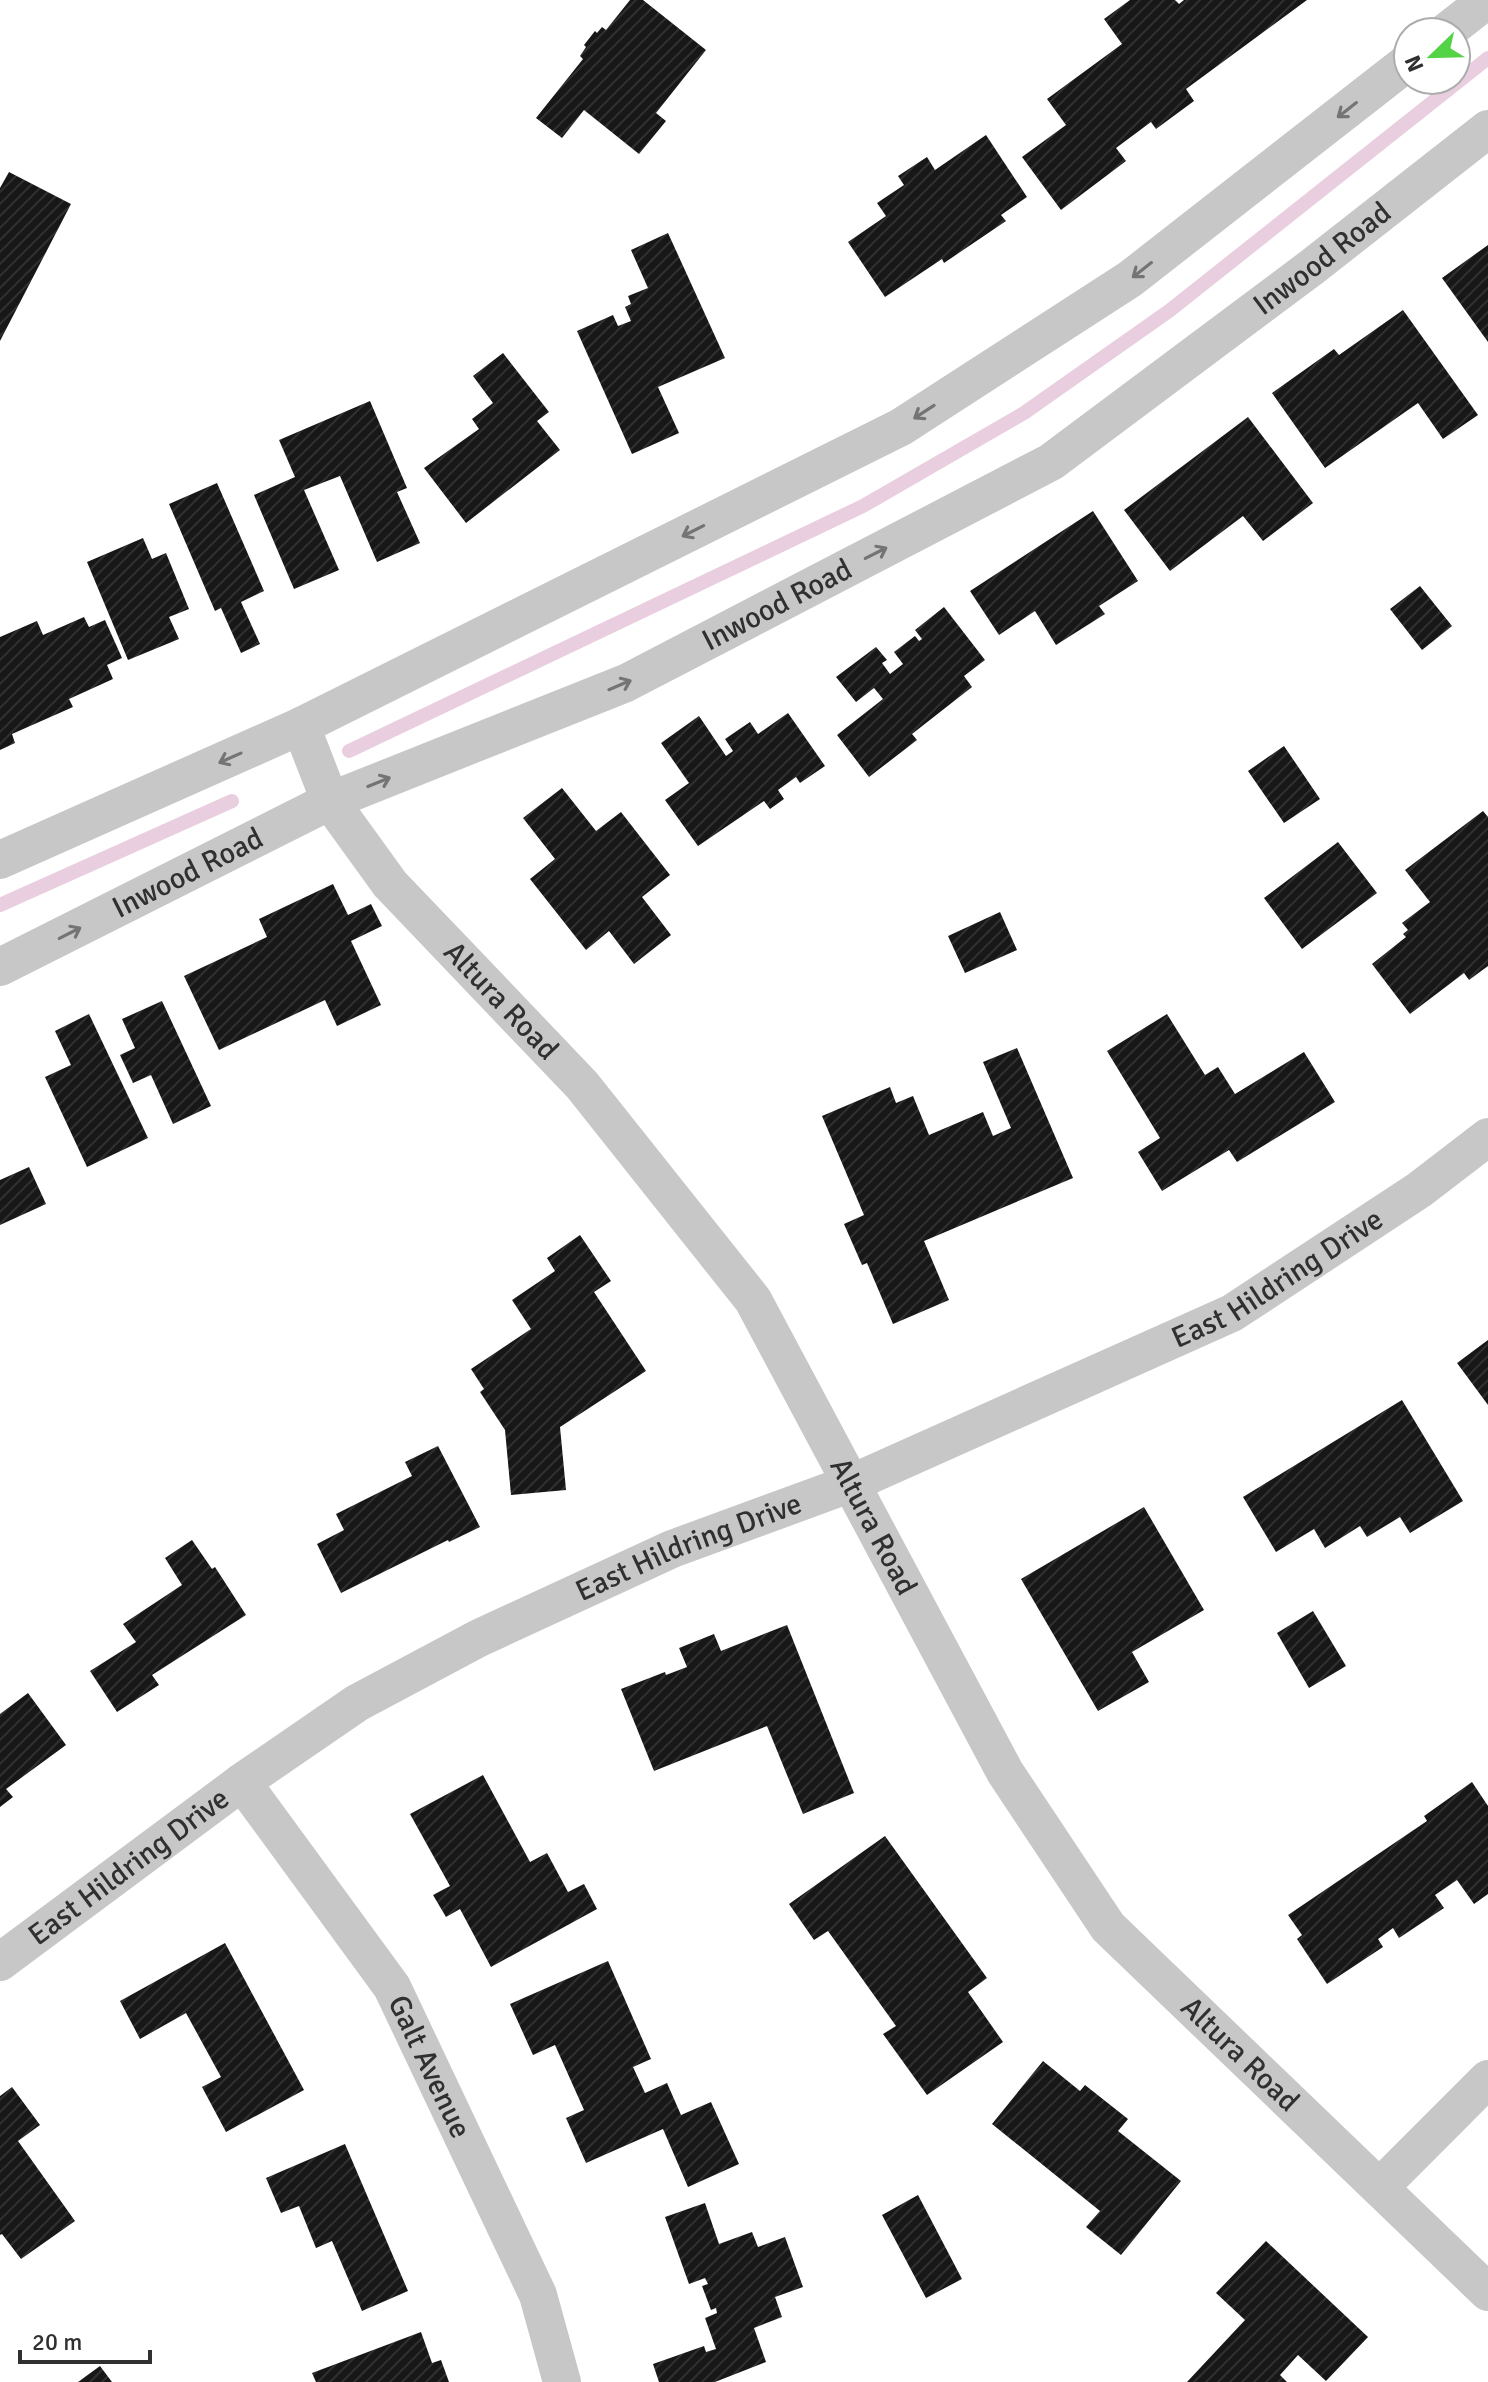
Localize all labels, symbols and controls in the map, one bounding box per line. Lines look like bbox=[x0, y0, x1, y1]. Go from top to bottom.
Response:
north arrow bbox=[1392, 16, 1472, 96]
text: N bbox=[1399, 51, 1429, 76]
one-way arrow bbox=[1336, 101, 1358, 118]
street label: Inwood Road bbox=[1246, 194, 1398, 323]
one-way arrow bbox=[1132, 261, 1153, 279]
one-way arrow bbox=[913, 405, 936, 421]
one-way arrow bbox=[681, 524, 705, 539]
one-way arrow bbox=[864, 544, 888, 560]
street label: Inwood Road bbox=[696, 550, 858, 659]
one-way arrow bbox=[608, 676, 632, 691]
one-way arrow bbox=[218, 751, 242, 766]
one-way arrow bbox=[366, 774, 391, 788]
street label: Inwood Road bbox=[106, 819, 269, 926]
one-way arrow bbox=[58, 925, 82, 940]
street label: Altura Road bbox=[436, 933, 567, 1068]
street label: East Hildring Drive bbox=[1166, 1201, 1390, 1356]
street label: Altura Road bbox=[822, 1451, 925, 1601]
street label: East Hildring Drive bbox=[570, 1485, 807, 1609]
street label: East Hildring Drive bbox=[21, 1780, 236, 1953]
street label: Galt Avenue bbox=[380, 1989, 479, 2144]
street label: Altura Road bbox=[1173, 1989, 1307, 2119]
scale bar bbox=[20, 2314, 150, 2364]
text: 20 m bbox=[32, 2327, 82, 2357]

